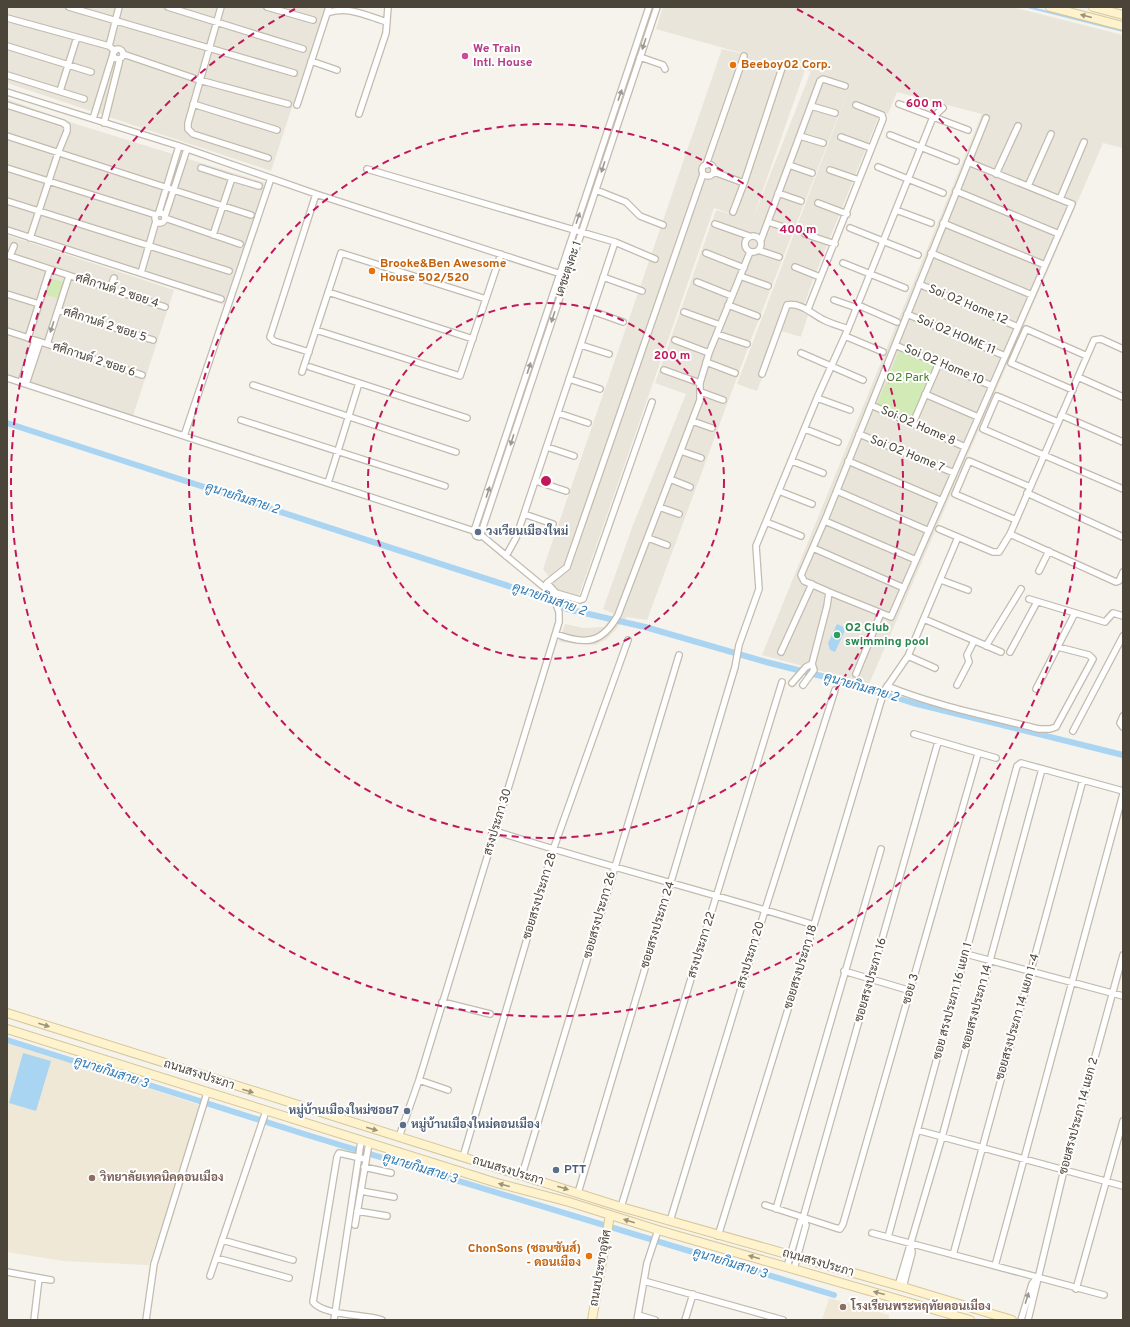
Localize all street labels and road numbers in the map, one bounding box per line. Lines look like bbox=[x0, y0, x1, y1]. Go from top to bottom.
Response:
street label: เดชะตุงคะ 1 bbox=[552, 239, 586, 299]
street label: ศศิกานต์ 2 ซอย 4 bbox=[73, 269, 161, 312]
street label: Soi O2 Home 12 bbox=[926, 281, 1010, 329]
street label: ศศิกานต์ 2 ซอย 5 bbox=[61, 303, 149, 346]
street label: Soi O2 HOME 11 bbox=[914, 311, 998, 359]
street label: ศศิกานต์ 2 ซอย 6 bbox=[50, 338, 138, 381]
street label: Soi O2 Home 10 bbox=[902, 341, 986, 389]
street label: Soi O2 Home 8 bbox=[878, 402, 958, 450]
street label: Soi O2 Home 7 bbox=[867, 432, 947, 476]
street label: สรงประภา 30 bbox=[480, 787, 516, 857]
street label: ซอยสรงประภา 28 bbox=[519, 850, 561, 942]
street label: ซอยสรงประภา 26 bbox=[580, 869, 620, 961]
street label: ซอยสรงประภา 24 bbox=[637, 879, 679, 971]
street label: สรงประภา 22 bbox=[684, 910, 720, 980]
street label: สรงประภา 20 bbox=[733, 919, 769, 991]
street label: ซอยสรงประภา 18 bbox=[781, 923, 821, 1011]
street label: ซอยสรงประภา 16 bbox=[851, 936, 891, 1024]
street label: ซอย สรงประภา 16 แยก 1 bbox=[930, 941, 976, 1061]
street label: ซอยสรงประภา 14 แยก 1-4 bbox=[992, 952, 1044, 1082]
street label: ซอยสรงประภา 14 bbox=[958, 963, 996, 1051]
street label: ซอย 3 bbox=[899, 972, 923, 1006]
street label: ซอยสรงประภา 14 แยก 2 bbox=[1056, 1055, 1102, 1177]
street label: ถนนสรงประภา bbox=[161, 1056, 237, 1094]
street label: ถนนสรงประภา bbox=[470, 1153, 546, 1189]
street label: ถนนประชาอุทิศ bbox=[586, 1228, 616, 1308]
street label: ถนนสรงประภา bbox=[780, 1245, 856, 1281]

